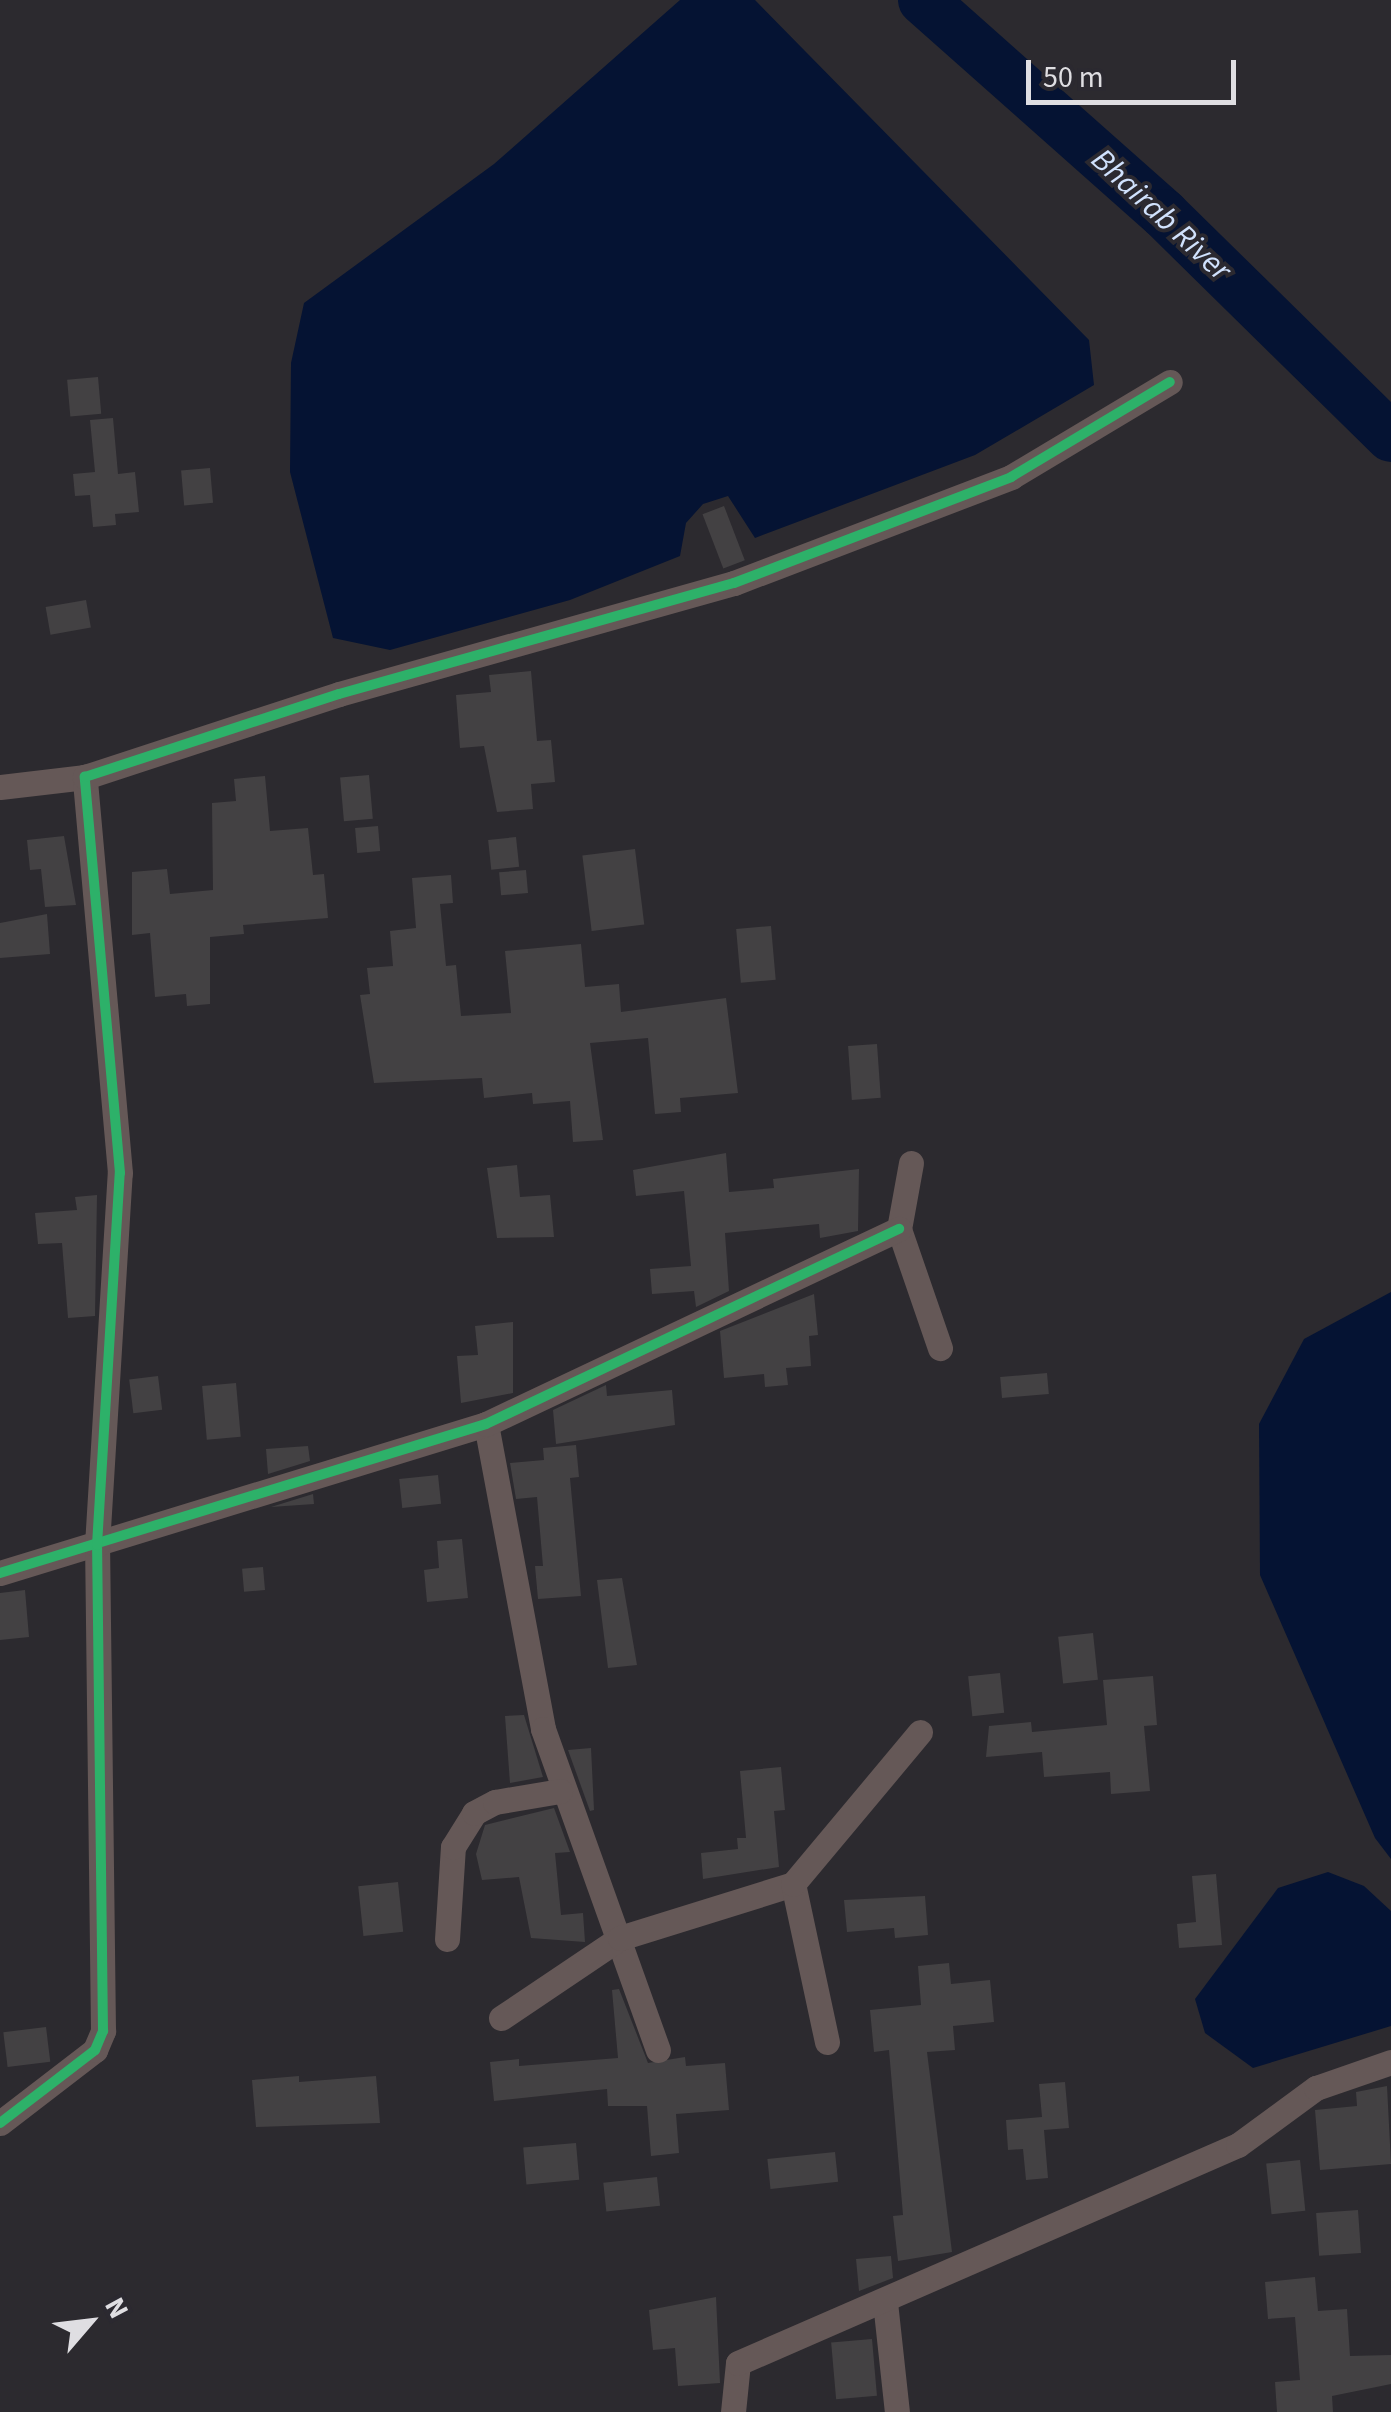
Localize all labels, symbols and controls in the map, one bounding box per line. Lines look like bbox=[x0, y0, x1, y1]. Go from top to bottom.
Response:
scale bar bbox=[1031, 40, 1241, 102]
text: 50 m bbox=[1043, 56, 1104, 99]
water label: Bhairab River bbox=[1083, 141, 1239, 289]
north arrow bbox=[40, 2272, 140, 2372]
text: N bbox=[94, 2290, 139, 2326]

